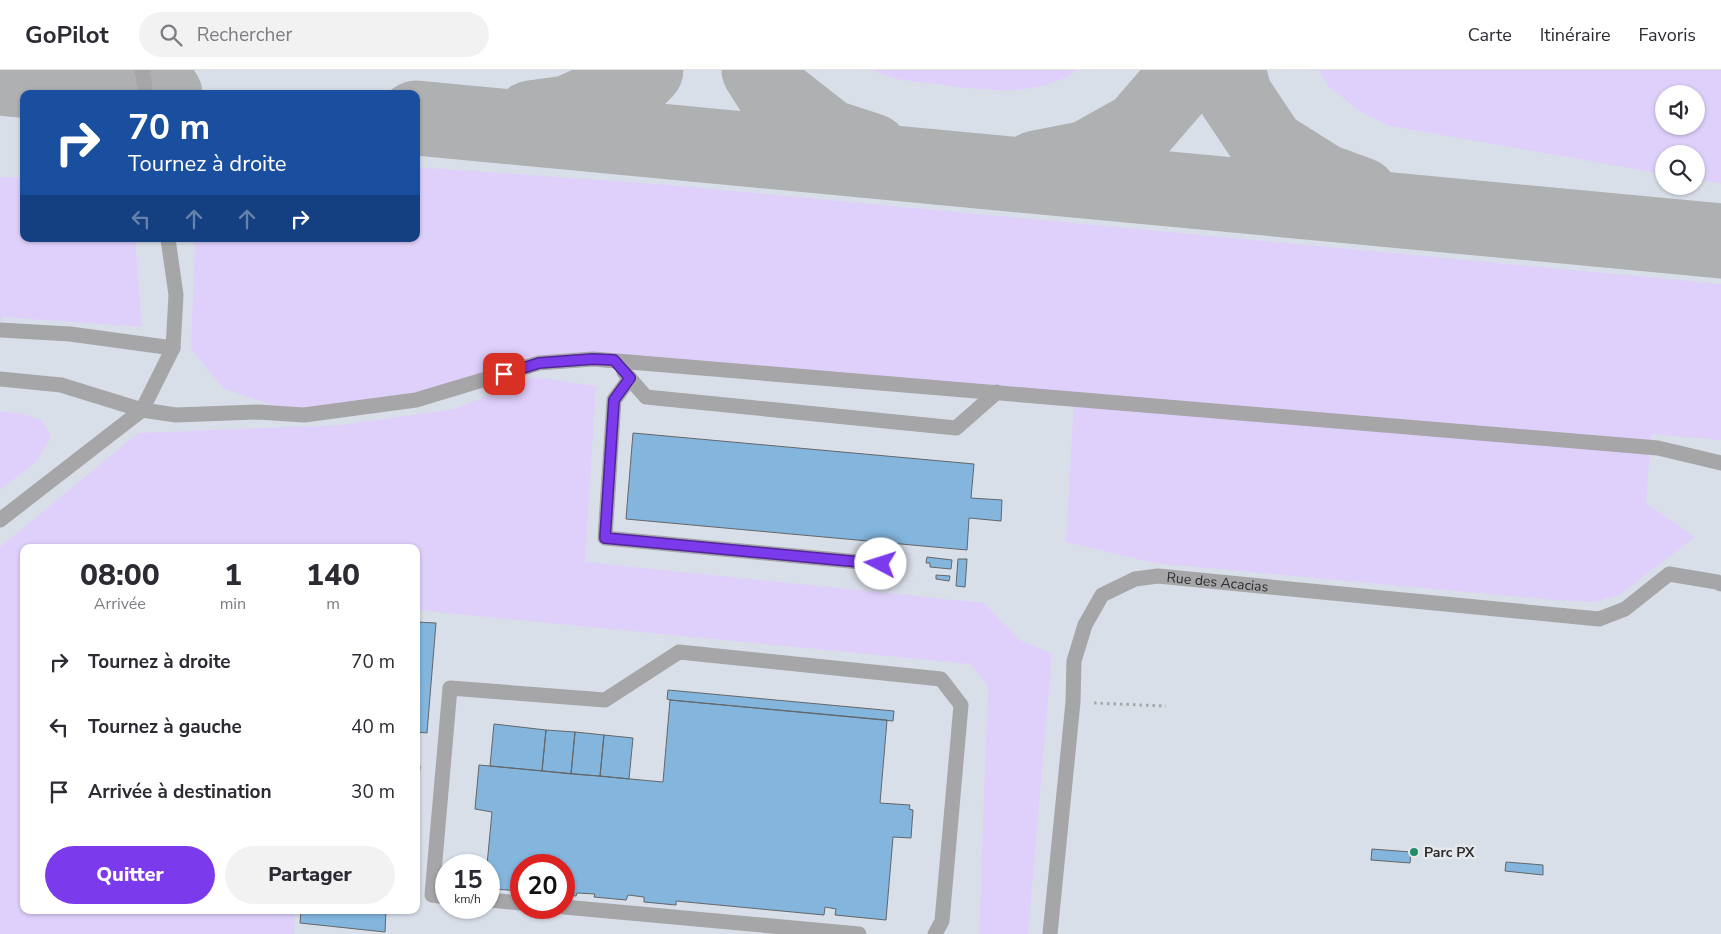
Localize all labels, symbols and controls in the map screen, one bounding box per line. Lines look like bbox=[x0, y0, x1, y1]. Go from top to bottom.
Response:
search box bbox=[139, 12, 489, 57]
text: GoPilot bbox=[25, 19, 109, 51]
icon: search bbox=[157, 21, 185, 49]
text: Rechercher bbox=[197, 22, 292, 48]
text: Carte bbox=[1468, 23, 1512, 47]
text: Itinéraire bbox=[1540, 23, 1611, 47]
text: Favoris bbox=[1639, 23, 1696, 47]
map controls bbox=[1655, 85, 1705, 195]
button: sound bbox=[1655, 85, 1705, 135]
text: 70 m bbox=[128, 104, 210, 151]
icon: right bbox=[45, 110, 110, 175]
button: search bbox=[1655, 145, 1705, 195]
text: Tournez à droite bbox=[128, 149, 287, 179]
icon: left bbox=[127, 205, 155, 233]
icon: ahead bbox=[180, 205, 208, 233]
icon: ahead bbox=[233, 205, 261, 233]
icon: right bbox=[286, 205, 314, 233]
pin bbox=[483, 353, 525, 395]
icon: arrive bbox=[490, 360, 518, 388]
position arrow bbox=[854, 537, 906, 589]
text: 08:00 bbox=[80, 555, 160, 596]
text: 1 bbox=[224, 555, 242, 596]
text: 140 bbox=[306, 555, 360, 596]
street label: Rue des Acacias bbox=[1166, 568, 1270, 597]
text: Arrivée bbox=[94, 593, 146, 615]
text: min bbox=[220, 593, 246, 615]
text: m bbox=[326, 593, 340, 615]
icon: right bbox=[45, 648, 73, 676]
text: Tournez à droite bbox=[88, 649, 231, 675]
text: 70 m bbox=[351, 649, 395, 675]
icon: left bbox=[45, 713, 73, 741]
text: Tournez à gauche bbox=[88, 714, 242, 740]
text: 40 m bbox=[351, 714, 395, 740]
icon: arrive bbox=[45, 778, 73, 806]
text: Arrivée à destination bbox=[88, 779, 272, 805]
text: 30 m bbox=[351, 779, 395, 805]
place label: Parc PX bbox=[1424, 843, 1475, 862]
button: Quitter bbox=[45, 846, 215, 904]
button: Partager bbox=[225, 846, 395, 904]
marker: Parc PX bbox=[1408, 846, 1420, 858]
speed limit sign: 20 bbox=[510, 854, 575, 919]
text: 15 bbox=[452, 863, 483, 897]
text: km/h bbox=[454, 891, 481, 907]

